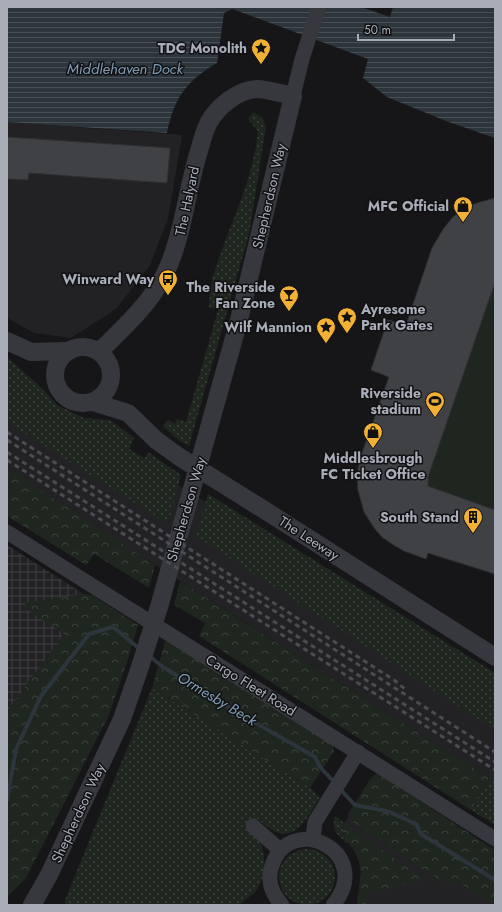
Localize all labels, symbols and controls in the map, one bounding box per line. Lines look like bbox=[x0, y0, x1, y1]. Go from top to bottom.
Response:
scale bar bbox=[358, 16, 454, 42]
text: 50 m bbox=[364, 21, 391, 39]
place icon: TDC Monolith bbox=[250, 37, 272, 65]
place label: TDC Monolith bbox=[158, 38, 247, 58]
water label: Middlehaven Dock bbox=[67, 58, 184, 80]
street label: Shepherdson Way bbox=[247, 140, 291, 251]
street label: The Halyard bbox=[170, 164, 204, 238]
shop icon: MFC Official bbox=[452, 195, 474, 223]
place label: MFC Official bbox=[368, 196, 449, 216]
bus stop icon: Winward Way bbox=[157, 268, 179, 296]
place label: Winward Way bbox=[62, 269, 155, 289]
place label: The Riverside Fan Zone bbox=[186, 277, 275, 313]
bar icon: The Riverside Fan Zone bbox=[278, 284, 300, 312]
place label: Ayresome Park Gates bbox=[360, 299, 433, 335]
place icon: Ayresome Park Gates bbox=[336, 306, 358, 334]
place icon: Wilf Mannion bbox=[315, 316, 337, 344]
place label: Wilf Mannion bbox=[224, 317, 312, 337]
place label: Riverside stadium bbox=[360, 383, 421, 419]
sports icon: Riverside stadium bbox=[424, 390, 446, 418]
shop icon: Middlesbrough FC Ticket Office bbox=[362, 421, 384, 449]
place label: Middlesbrough FC Ticket Office bbox=[321, 448, 425, 484]
street label: Shepherdson Way bbox=[162, 454, 211, 564]
building icon: South Stand bbox=[462, 506, 484, 534]
place label: South Stand bbox=[380, 507, 459, 527]
street label: The Leeway bbox=[275, 511, 344, 565]
street label: Cargo Fleet Road bbox=[202, 649, 300, 721]
water label: Ormesby Beck bbox=[173, 667, 261, 732]
street label: Shepherdson Way bbox=[46, 759, 110, 866]

